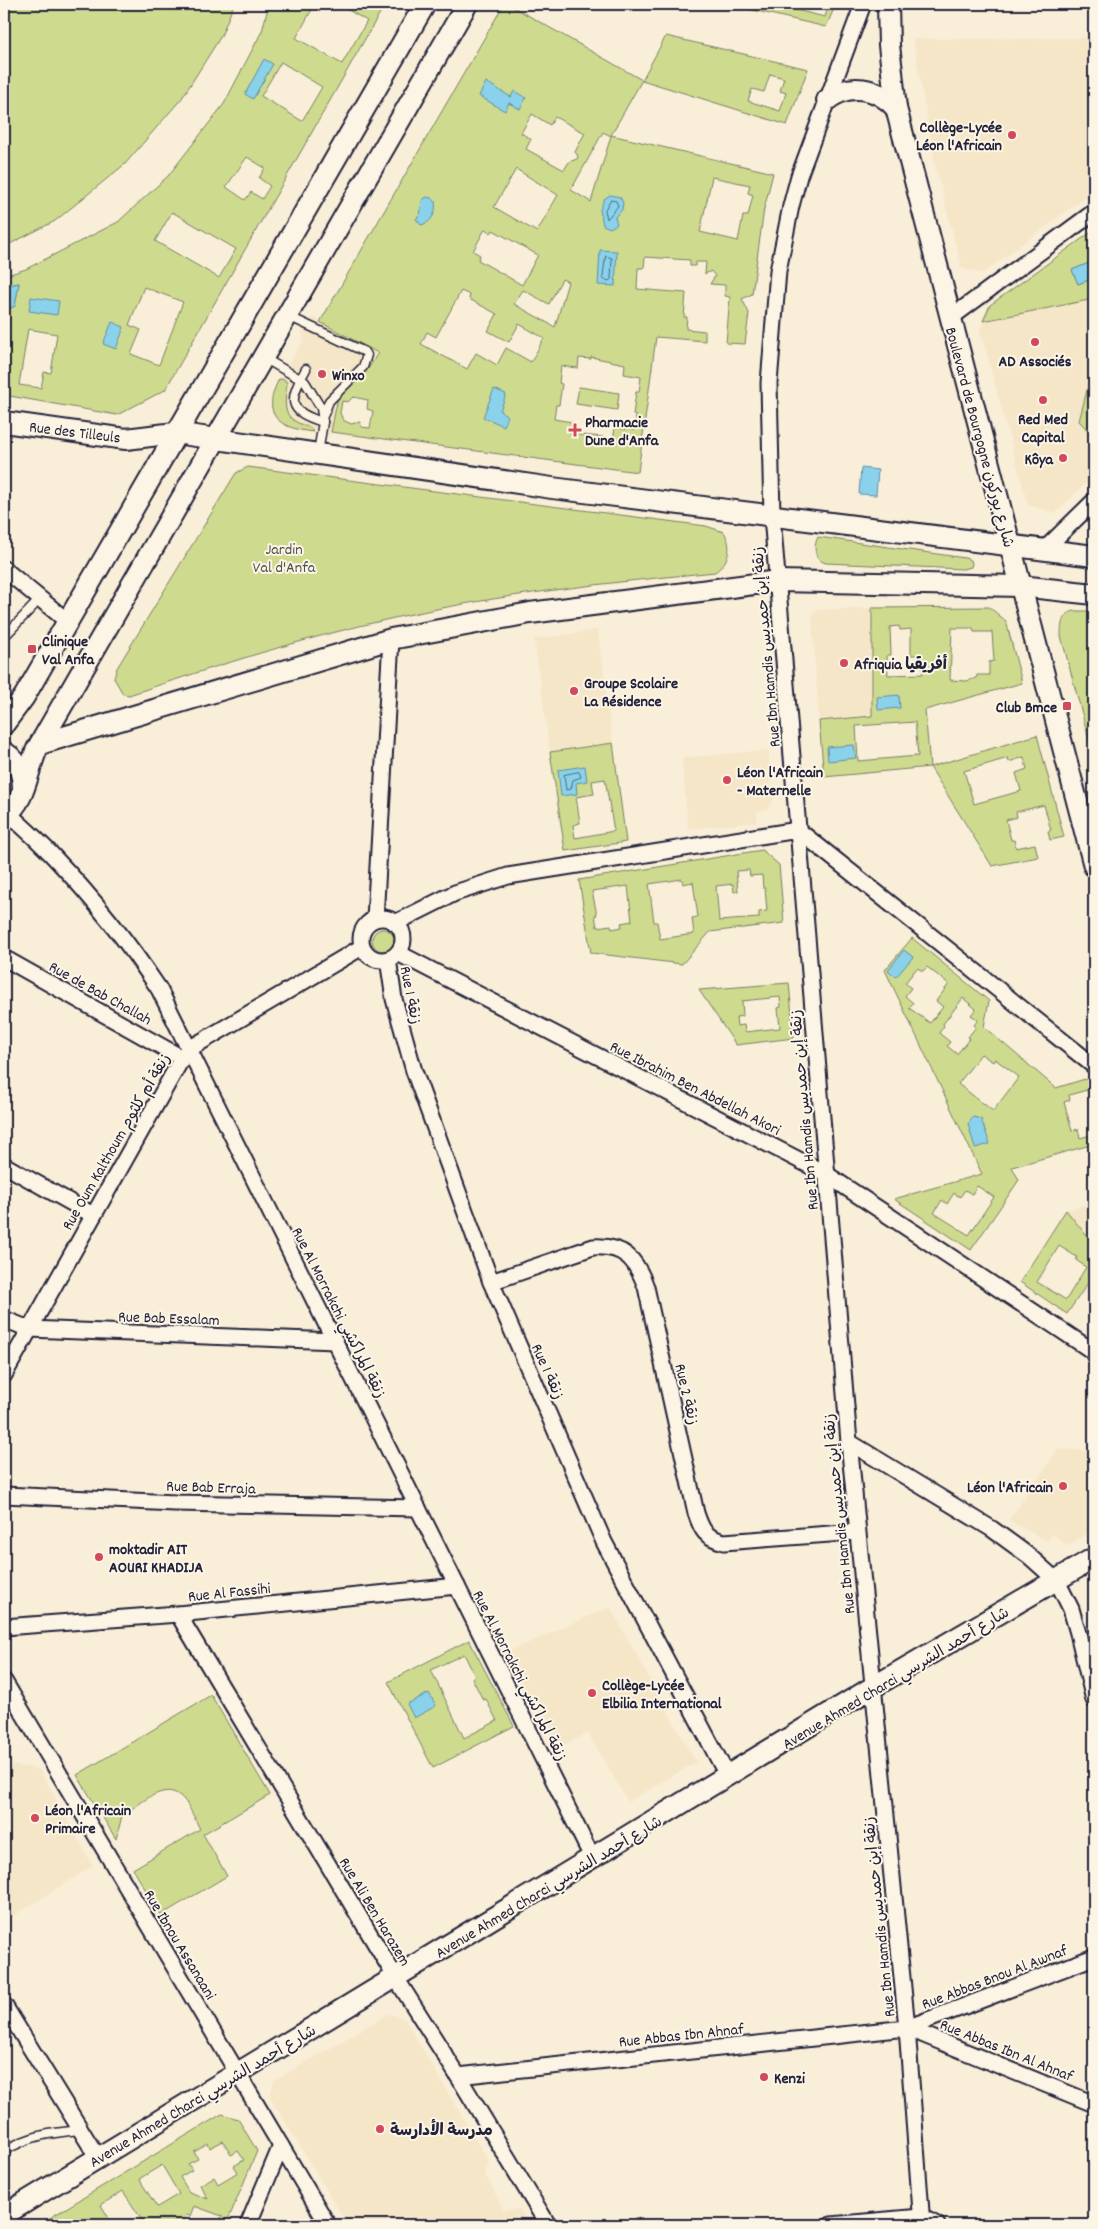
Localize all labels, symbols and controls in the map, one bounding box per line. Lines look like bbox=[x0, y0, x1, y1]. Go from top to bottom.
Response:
place label: Collège-Lycée Léon l'Africain bbox=[916, 117, 1002, 158]
marker: Collège-Lycée Léon l'Africain bbox=[1006, 129, 1018, 141]
street label: Boulevard de Bourgogne شارع بوركون bbox=[938, 325, 1019, 550]
marker: AD Associés bbox=[1029, 336, 1041, 348]
place label: AD Associés bbox=[999, 351, 1072, 374]
place label: Winxo bbox=[332, 365, 365, 388]
marker: Winxo bbox=[316, 368, 328, 380]
marker: Red Med Capital bbox=[1037, 394, 1049, 406]
place label: Red Med Capital bbox=[1018, 409, 1068, 450]
place label: Pharmacie Dune d'Anfa bbox=[585, 412, 660, 453]
street label: Rue des Tilleuls bbox=[28, 416, 122, 451]
marker: Pharmacie Dune d'Anfa bbox=[569, 424, 581, 436]
place label: Kôya bbox=[1025, 449, 1054, 472]
marker: Kôya bbox=[1057, 452, 1069, 464]
park label: Jardin Val d'Anfa bbox=[253, 539, 316, 580]
street label: Rue Ibn Hamdis زنقة إبن حمديس bbox=[747, 545, 788, 748]
place label: Clinique Val Anfa bbox=[42, 631, 95, 672]
marker: Clinique Val Anfa bbox=[26, 643, 38, 655]
place label: Afriquia أفريقيا bbox=[854, 653, 948, 677]
marker: Afriquia أفريقيا bbox=[838, 657, 850, 669]
place label: Groupe Scolaire La Résidence bbox=[584, 673, 678, 714]
marker: Groupe Scolaire La Résidence bbox=[568, 685, 580, 697]
place label: Club Bmce bbox=[996, 697, 1057, 720]
marker: Club Bmce bbox=[1061, 700, 1073, 712]
place label: Léon l'Africain - Maternelle bbox=[737, 762, 823, 803]
marker: Léon l'Africain - Maternelle bbox=[721, 774, 733, 786]
street label: Rue de Bab Challah bbox=[44, 956, 155, 1032]
street label: Rue 1 زنقة bbox=[393, 964, 426, 1027]
street label: Rue Ibn Hamdis زنقة إبن حمديس bbox=[785, 1008, 826, 1211]
street label: Rue Ibrahim Ben Abdellah Akori bbox=[605, 1036, 784, 1142]
street label: Rue Oum Kalthoum زنقة أم كلثوم bbox=[57, 1050, 177, 1235]
street label: Rue Al Morrakchi زنقة المراكشي bbox=[284, 1224, 391, 1403]
street label: Rue Bab Essalam bbox=[118, 1306, 220, 1333]
street label: Rue 1 زنقة bbox=[524, 1340, 569, 1404]
street label: Rue 2 زنقة bbox=[667, 1362, 704, 1427]
street label: Rue Ibn Hamdis زنقة إبن حمديس bbox=[819, 1412, 862, 1615]
street label: Rue Bab Erraja bbox=[166, 1475, 256, 1502]
place label: Léon l'Africain bbox=[967, 1477, 1053, 1500]
marker: Léon l'Africain bbox=[1057, 1480, 1069, 1492]
place label: moktadir AIT AOURI KHADIJA bbox=[109, 1539, 203, 1580]
marker: moktadir AIT AOURI KHADIJA bbox=[93, 1551, 105, 1563]
street label: Rue Al Fassihi bbox=[187, 1578, 272, 1609]
street label: Rue Al Morrakchi زنقة المراكشي bbox=[465, 1587, 572, 1766]
street label: Avenue Ahmed Charci شارع أحمد الشرسي bbox=[778, 1602, 1015, 1757]
place label: Collège-Lycée Elbilia International bbox=[602, 1675, 722, 1716]
marker: Collège-Lycée Elbilia International bbox=[586, 1687, 598, 1699]
place label: Léon l'Africain Primaire bbox=[45, 1800, 131, 1841]
street label: Avenue Ahmed Charci شارع أحمد الشرسي bbox=[431, 1811, 668, 1966]
marker: Léon l'Africain Primaire bbox=[29, 1812, 41, 1824]
street label: Rue Ibn Hamdis زنقة إبن حمديس bbox=[859, 1815, 902, 2018]
street label: Rue Ali Ben Harazem bbox=[332, 1853, 416, 1971]
street label: Rue Ibnou Assanaani bbox=[137, 1886, 221, 2005]
street label: Rue Abbas Bnou Al Awnaf bbox=[919, 1940, 1071, 2017]
street label: Rue Abbas Ibn Al Ahnaf bbox=[936, 2014, 1076, 2089]
street label: Rue Abbas Ibn Ahnaf bbox=[618, 2018, 745, 2054]
street label: Avenue Ahmed Charci شارع أحمد الشرسي bbox=[85, 2020, 322, 2175]
place label: Kenzi bbox=[774, 2068, 805, 2091]
marker: Kenzi bbox=[758, 2071, 770, 2083]
place label: مدرسة الأدارسة bbox=[390, 2118, 493, 2143]
marker: مدرسة الأدارسة bbox=[374, 2123, 386, 2135]

